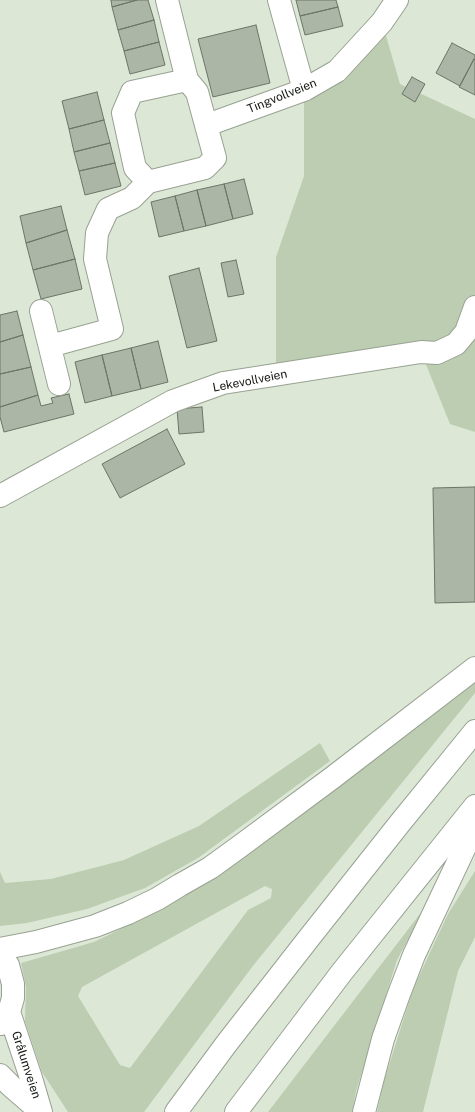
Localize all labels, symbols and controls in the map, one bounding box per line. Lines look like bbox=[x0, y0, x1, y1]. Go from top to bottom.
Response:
street label: Tingvollveien bbox=[245, 76, 319, 116]
street label: Lekevollveien bbox=[212, 367, 288, 395]
street label: Grålumveien bbox=[8, 1029, 44, 1101]

